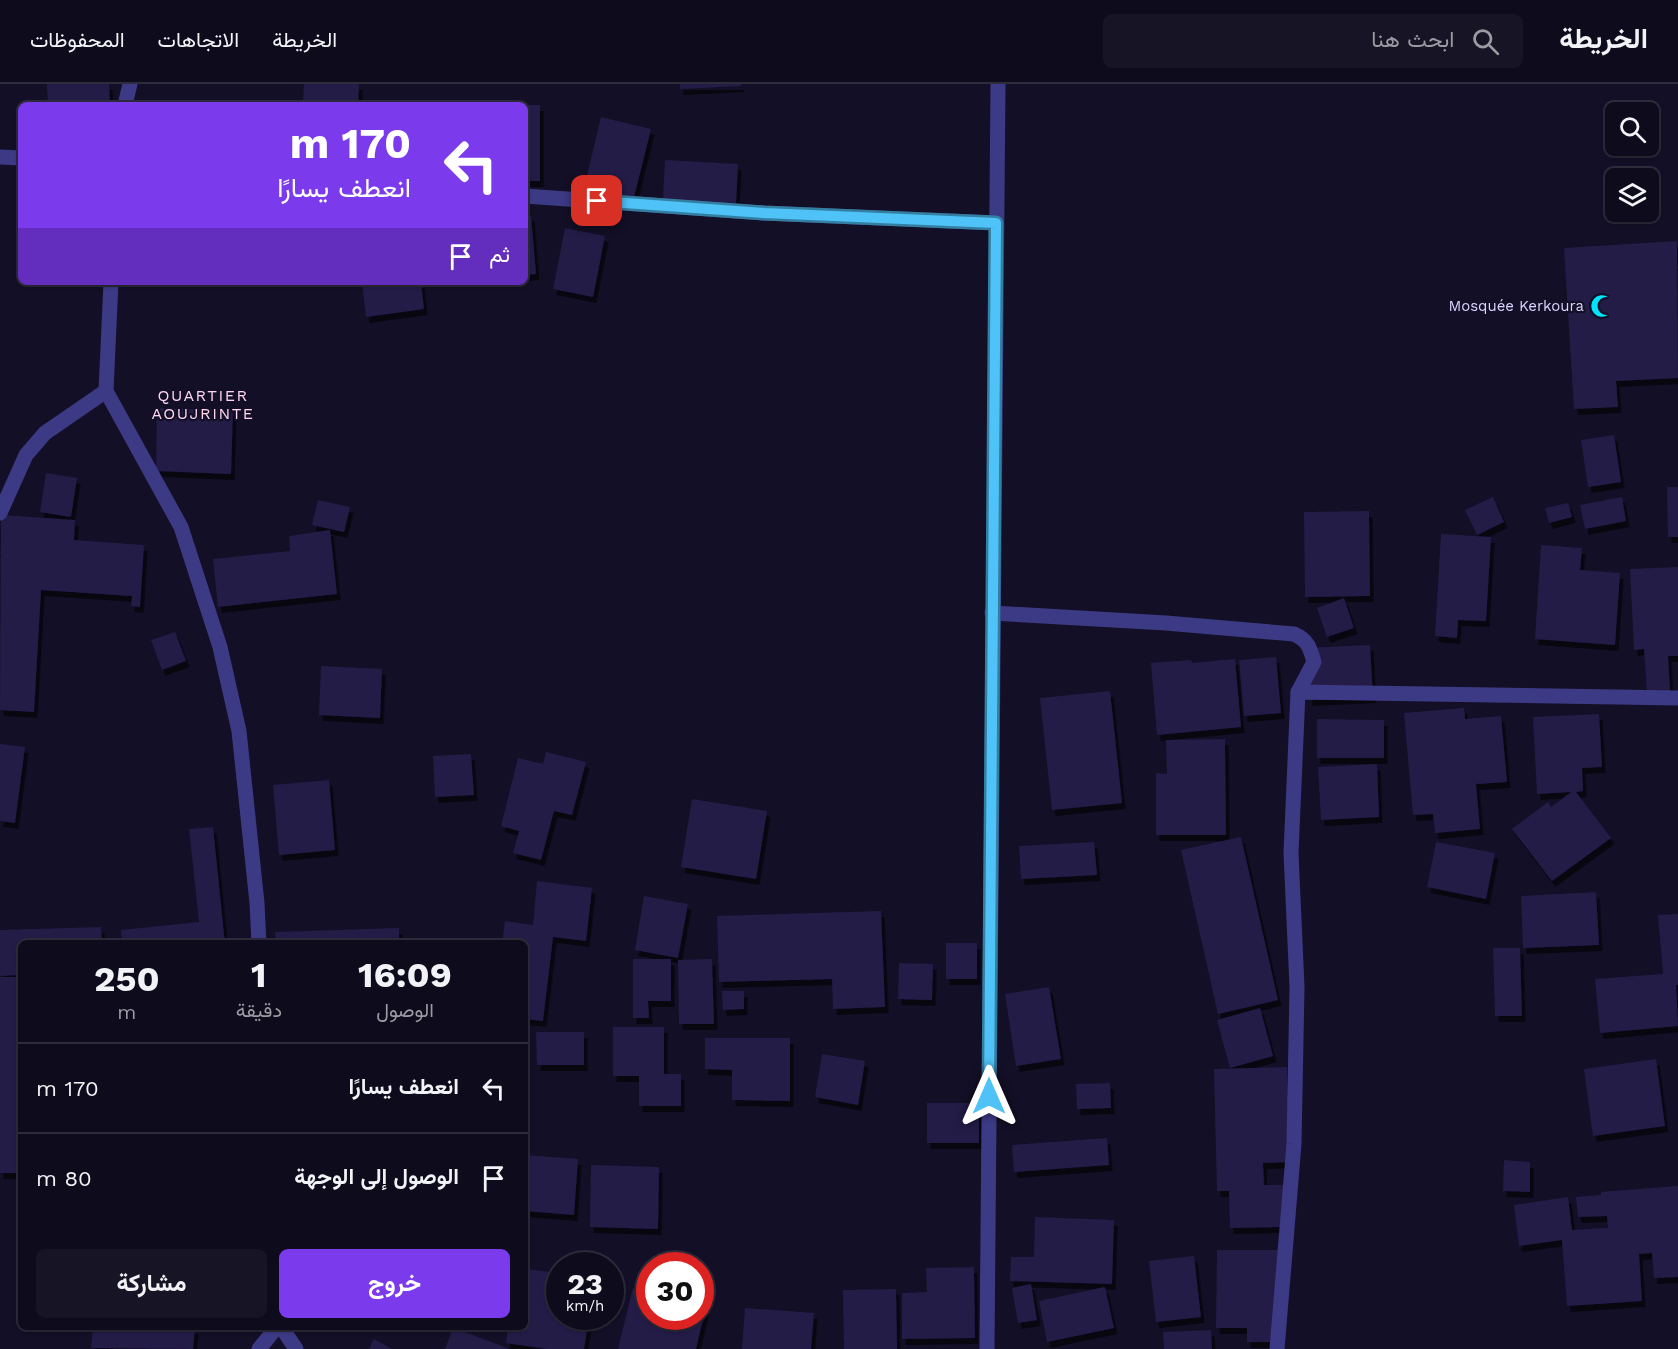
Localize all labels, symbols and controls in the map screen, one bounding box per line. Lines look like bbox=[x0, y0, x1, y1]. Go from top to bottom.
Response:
search box bbox=[1103, 14, 1523, 68]
text: الخريطة bbox=[1559, 22, 1648, 55]
icon: search bbox=[1469, 25, 1502, 58]
text: المحفوظات bbox=[30, 27, 125, 52]
text: الاتجاهات bbox=[158, 27, 239, 52]
text: الخريطة bbox=[272, 27, 337, 52]
text: ابحث هنا bbox=[1371, 27, 1454, 52]
map controls bbox=[1605, 102, 1659, 222]
button: search bbox=[1605, 102, 1659, 156]
text: 170 m bbox=[290, 119, 411, 168]
icon: left bbox=[432, 126, 510, 204]
button: layers bbox=[1605, 168, 1659, 222]
text: انعطف يسارًا bbox=[277, 172, 411, 204]
pin bbox=[571, 175, 622, 226]
icon: arrive bbox=[580, 184, 613, 217]
icon: arrive bbox=[444, 240, 477, 273]
text: ثم bbox=[489, 242, 510, 267]
mosque icon: Mosquée Kerkoura bbox=[1589, 293, 1615, 319]
place label: Mosquée Kerkoura bbox=[1448, 297, 1585, 315]
district label: QUARTIER AOUJRINTE bbox=[151, 386, 255, 423]
text: 1 bbox=[251, 954, 267, 996]
text: 16:09 bbox=[358, 954, 452, 996]
text: 250 bbox=[94, 958, 160, 1000]
text: دقيقة bbox=[236, 998, 282, 1022]
text: الوصول bbox=[376, 998, 434, 1022]
text: m bbox=[117, 1000, 136, 1024]
position arrow bbox=[957, 1064, 1021, 1128]
icon: left bbox=[477, 1072, 510, 1105]
text: انعطف يسارًا bbox=[349, 1074, 459, 1099]
text: 170 m bbox=[36, 1076, 99, 1101]
icon: arrive bbox=[477, 1162, 510, 1195]
text: الوصول إلى الوجهة bbox=[294, 1164, 459, 1189]
text: 80 m bbox=[36, 1166, 92, 1191]
button: مشاركة bbox=[36, 1249, 267, 1318]
button: خروج bbox=[279, 1249, 510, 1318]
speed limit sign: 30 bbox=[636, 1252, 714, 1330]
text: 23 bbox=[567, 1266, 603, 1301]
text: km/h bbox=[566, 1297, 604, 1315]

